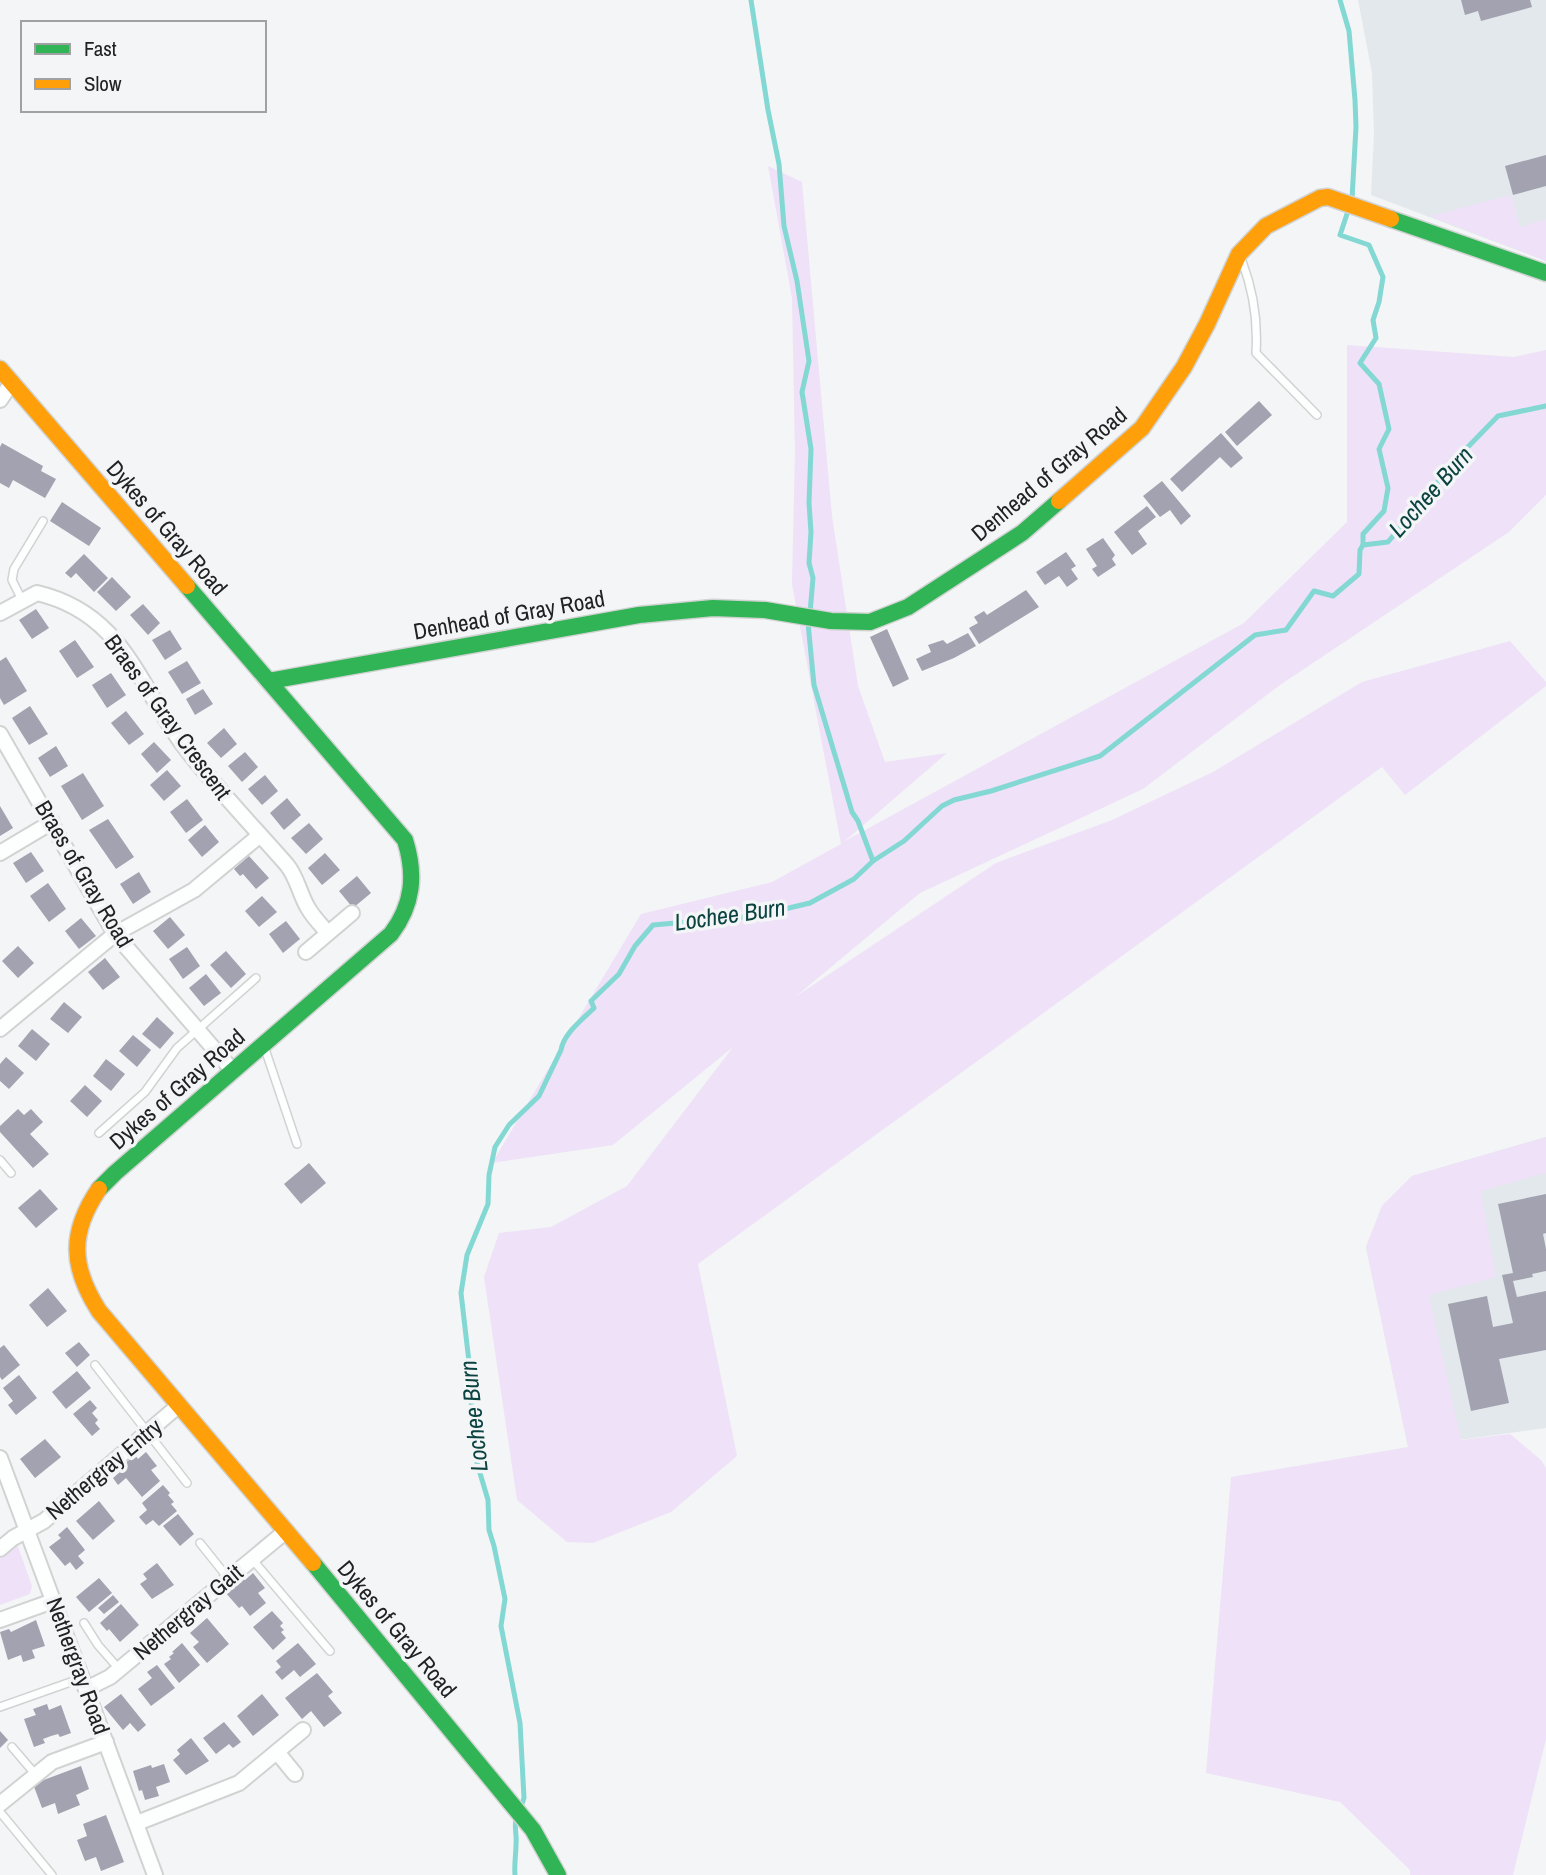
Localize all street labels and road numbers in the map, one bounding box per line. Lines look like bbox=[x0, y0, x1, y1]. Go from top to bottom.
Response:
street label: Denhead of Gray Road bbox=[964, 399, 1133, 548]
street label: Dykes of Gray Road bbox=[100, 453, 235, 602]
street label: Denhead of Gray Road bbox=[411, 582, 607, 647]
street label: Braes of Gray Crescent bbox=[98, 628, 239, 806]
street label: Braes of Gray Road bbox=[28, 794, 141, 953]
street label: Dykes of Gray Road bbox=[102, 1021, 251, 1156]
street label: Nethergray Entry bbox=[39, 1411, 169, 1526]
street label: Dykes of Gray Road bbox=[331, 1554, 464, 1704]
street label: Nethergray Gait bbox=[126, 1557, 249, 1667]
street label: Nethergray Road bbox=[39, 1593, 118, 1739]

